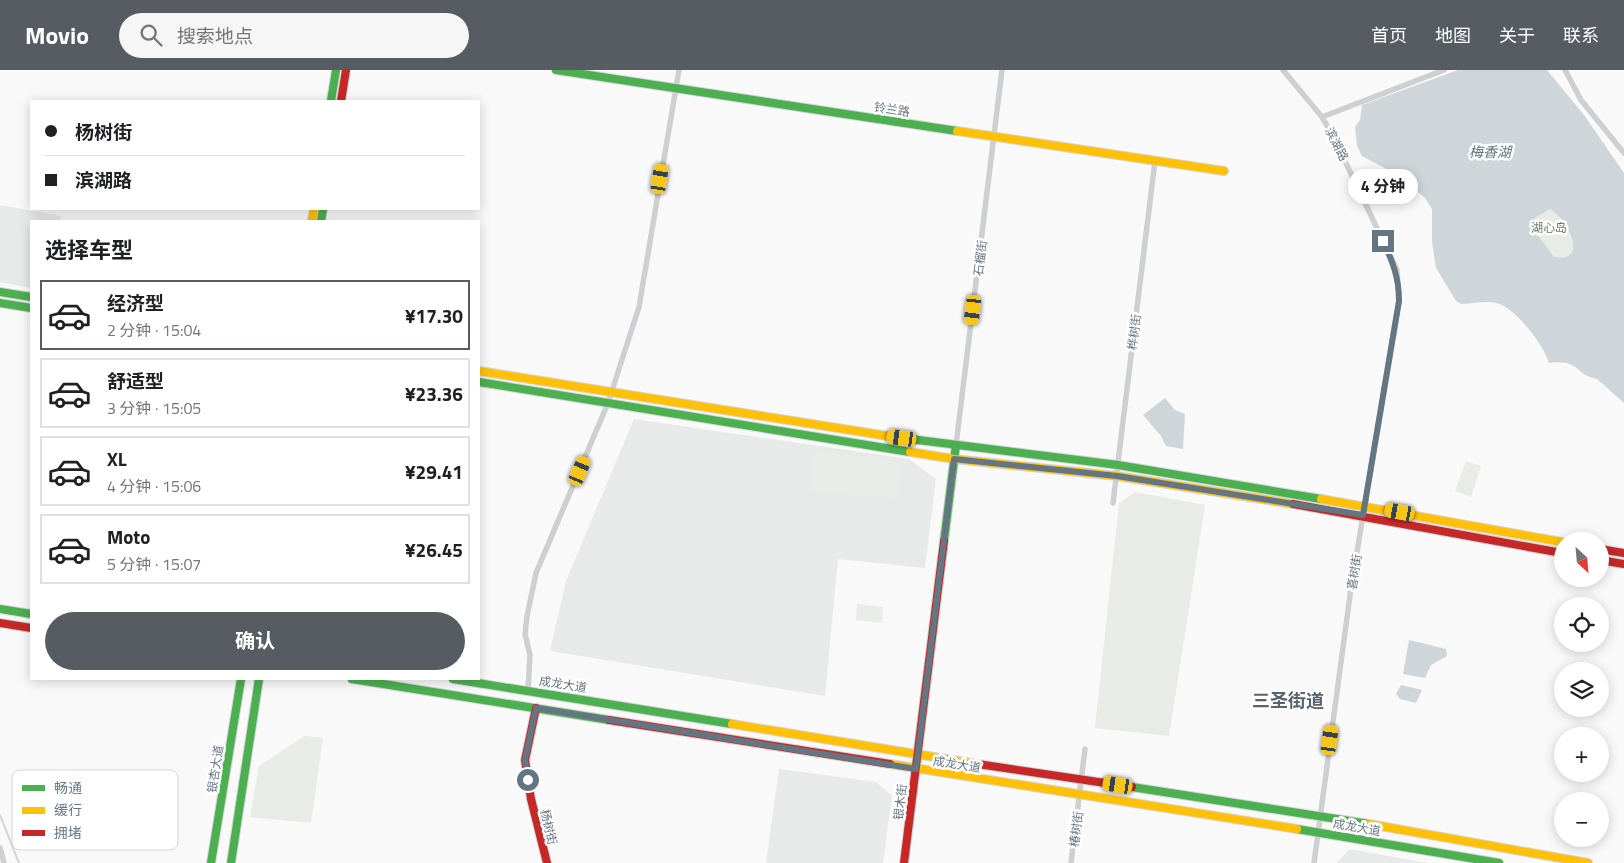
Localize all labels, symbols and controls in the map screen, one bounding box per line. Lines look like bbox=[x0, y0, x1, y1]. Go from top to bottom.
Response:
search box bbox=[119, 13, 469, 58]
text: Movio bbox=[25, 17, 89, 53]
icon: search bbox=[137, 21, 165, 49]
text: 搜索地点 bbox=[177, 21, 253, 50]
text: 首页 bbox=[1371, 22, 1407, 49]
text: 地图 bbox=[1435, 22, 1471, 49]
text: 关于 bbox=[1499, 22, 1535, 49]
text: 联系 bbox=[1563, 22, 1599, 49]
street label: 铃兰路 bbox=[873, 97, 911, 121]
text: 杨树街 bbox=[75, 117, 132, 146]
street label: 滨湖路 bbox=[1320, 124, 1354, 164]
water label: 梅香湖 bbox=[1469, 141, 1513, 162]
car bbox=[650, 163, 669, 195]
text: 滨湖路 bbox=[75, 165, 132, 194]
callout: 4 分钟 bbox=[1348, 169, 1418, 204]
text: 4 分钟 bbox=[1361, 174, 1405, 198]
park label: 湖心岛 bbox=[1531, 218, 1567, 237]
route end bbox=[1372, 230, 1394, 252]
text: 选择车型 bbox=[45, 233, 133, 267]
street label: 石榴街 bbox=[968, 239, 992, 277]
text: 经济型 bbox=[107, 288, 164, 317]
icon: car bbox=[47, 293, 92, 338]
car bbox=[963, 294, 982, 326]
text: ¥17.30 bbox=[405, 301, 463, 330]
street label: 桦树街 bbox=[1122, 313, 1146, 351]
text: 2 分钟 · 15:04 bbox=[107, 318, 201, 342]
text: 舒适型 bbox=[107, 366, 164, 395]
icon: car bbox=[47, 371, 92, 416]
text: ¥23.36 bbox=[405, 379, 463, 408]
text: 3 分钟 · 15:05 bbox=[107, 396, 201, 420]
car bbox=[886, 428, 917, 448]
text: XL bbox=[107, 444, 127, 473]
icon: car bbox=[47, 449, 92, 494]
car bbox=[567, 454, 592, 488]
text: ¥29.41 bbox=[405, 457, 463, 486]
text: 4 分钟 · 15:06 bbox=[107, 474, 201, 498]
car bbox=[1383, 502, 1416, 522]
text: Moto bbox=[107, 522, 150, 551]
icon: car bbox=[47, 527, 92, 572]
north arrow bbox=[1554, 532, 1609, 588]
map controls bbox=[1554, 532, 1609, 847]
text: ¥26.45 bbox=[405, 535, 463, 564]
text: 5 分钟 · 15:07 bbox=[107, 552, 201, 576]
street label: 喜树街 bbox=[1342, 553, 1366, 591]
button: locate bbox=[1554, 597, 1609, 652]
button: 确认 bbox=[45, 612, 465, 670]
button: layers bbox=[1554, 662, 1609, 717]
street label: 成龙大道 bbox=[538, 671, 588, 697]
district label: 三圣街道 bbox=[1252, 687, 1324, 714]
car bbox=[1320, 724, 1339, 756]
button: + bbox=[1554, 727, 1609, 782]
street label: 银杏大道 bbox=[202, 744, 228, 794]
street label: 成龙大道 bbox=[932, 751, 982, 777]
route start bbox=[517, 769, 539, 791]
legend bbox=[12, 770, 178, 850]
car bbox=[1102, 775, 1133, 795]
text: 畅通 bbox=[54, 777, 82, 798]
street label: 银木街 bbox=[888, 783, 912, 821]
button: − bbox=[1554, 792, 1609, 847]
text: 缓行 bbox=[54, 799, 82, 820]
street label: 杨树街 bbox=[536, 807, 562, 847]
street label: 椿树街 bbox=[1064, 810, 1088, 848]
street label: 成龙大道 bbox=[1332, 813, 1382, 841]
text: 拥堵 bbox=[54, 822, 82, 843]

